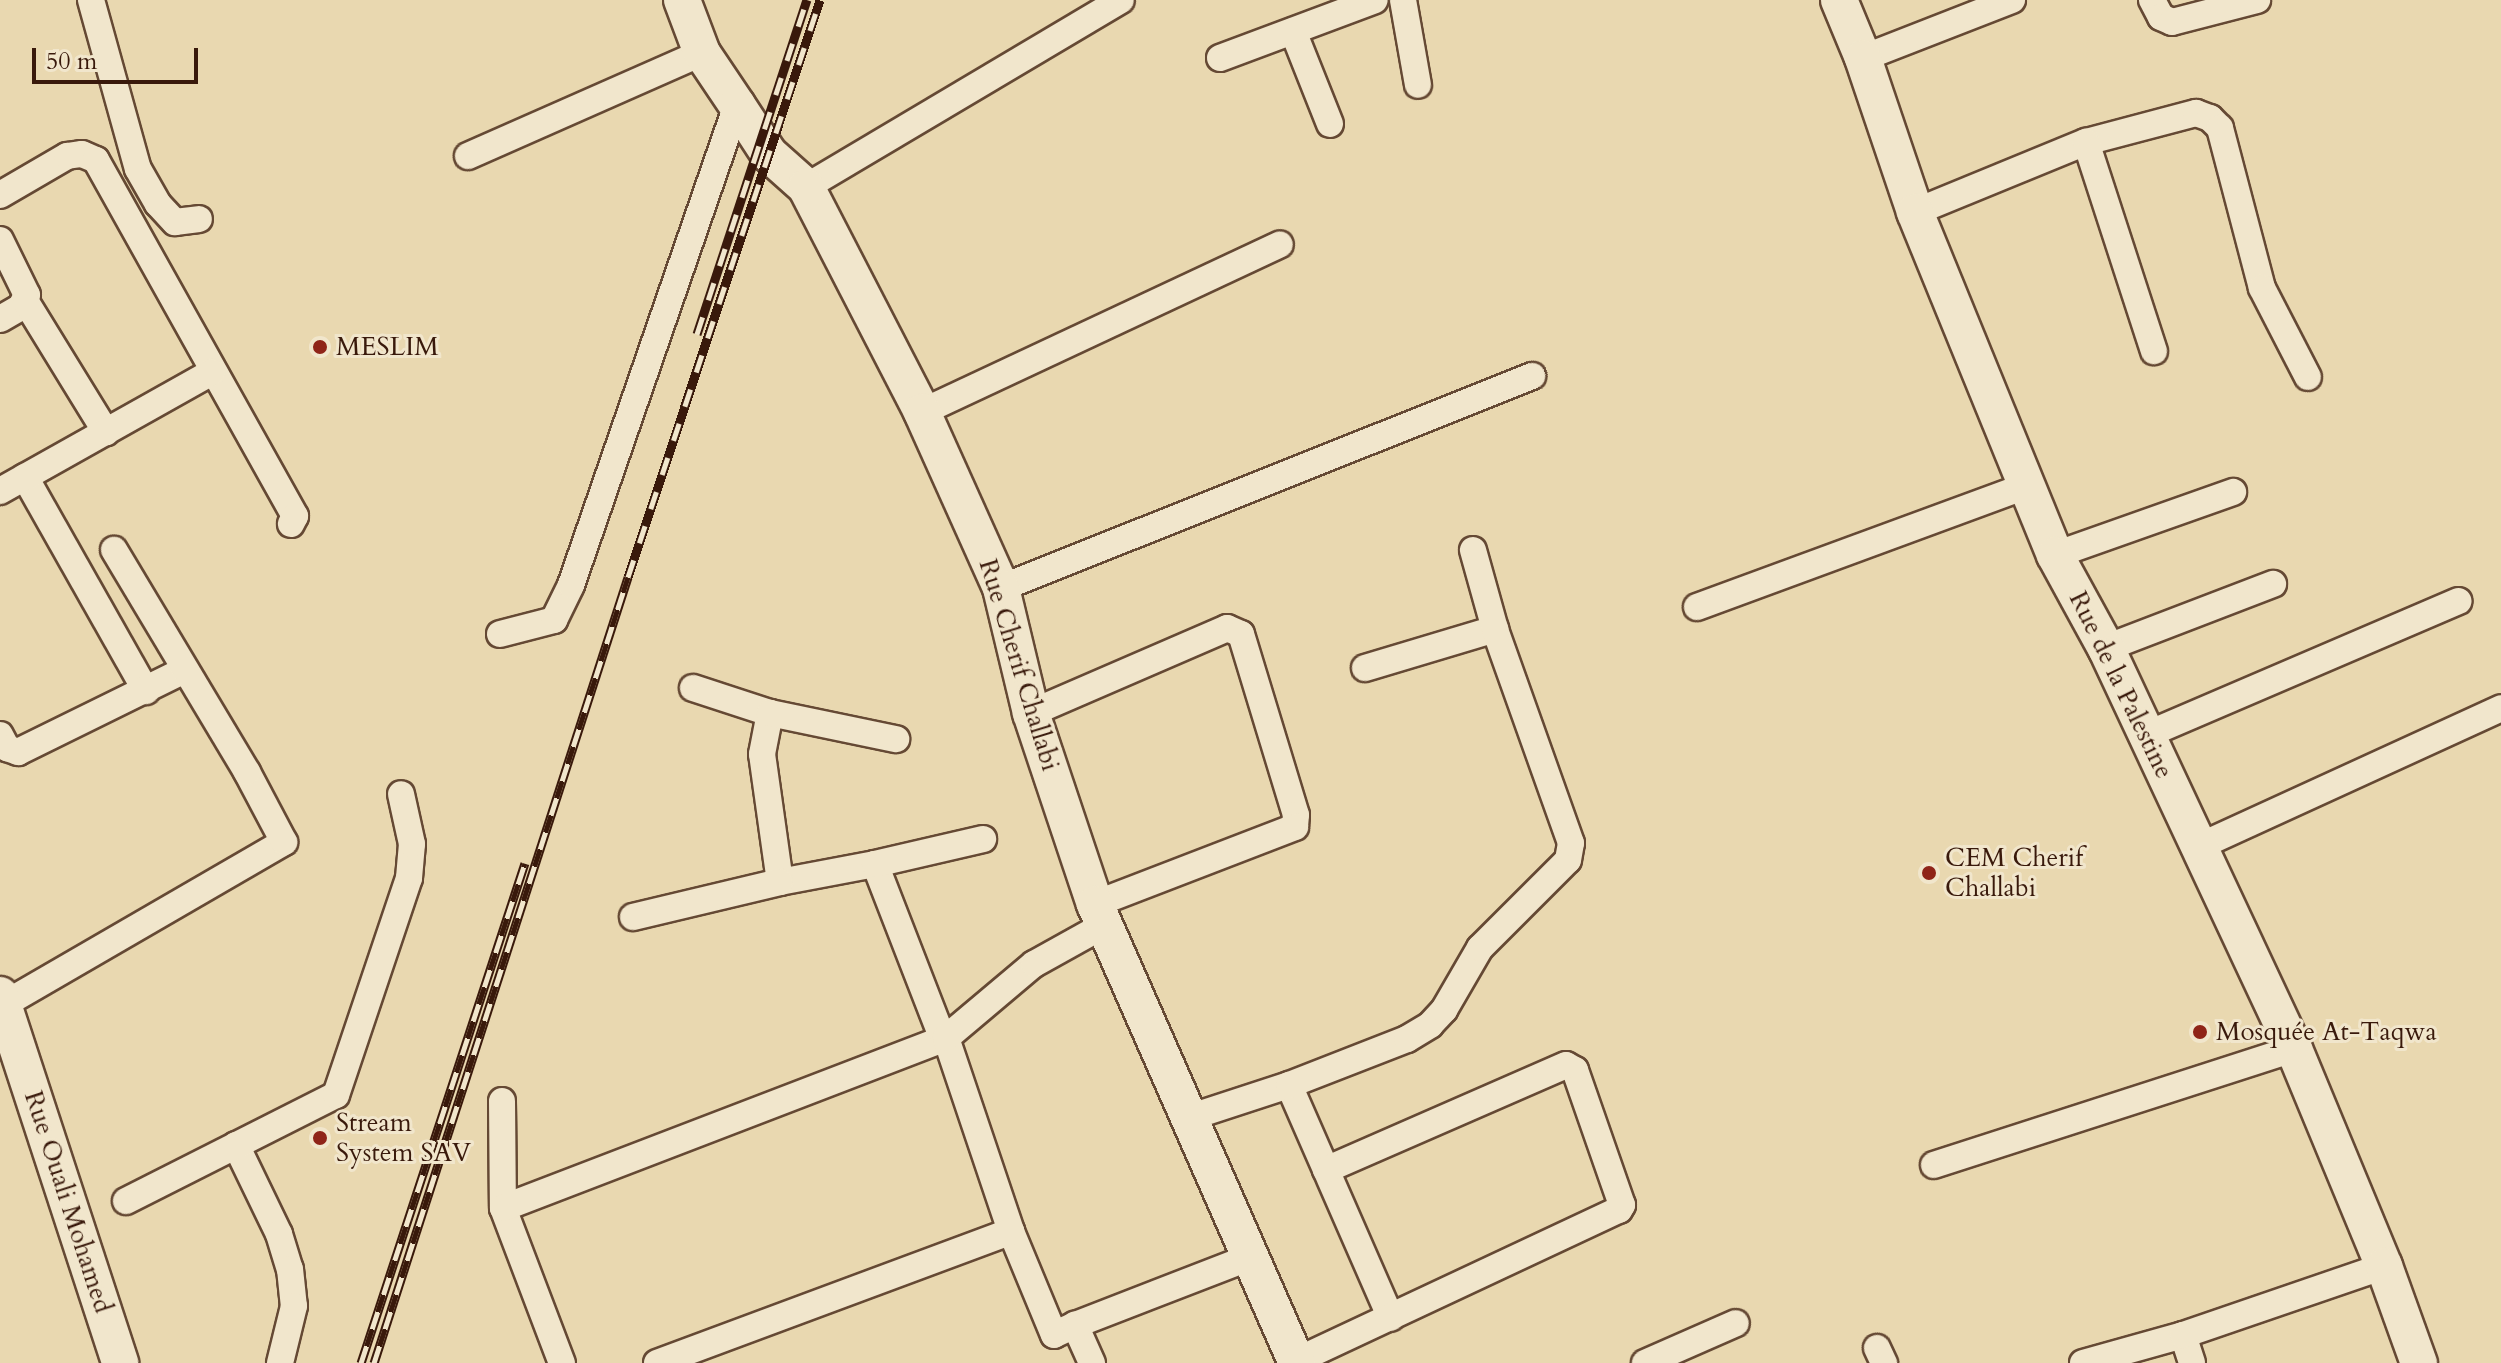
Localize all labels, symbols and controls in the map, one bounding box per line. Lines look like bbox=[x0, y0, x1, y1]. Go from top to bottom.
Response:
scale bar bbox=[36, 32, 202, 82]
text: 50 m bbox=[46, 45, 97, 78]
place label: MESLIM bbox=[336, 331, 439, 363]
marker: MESLIM bbox=[311, 338, 329, 356]
street label: Rue Cherif Challabi bbox=[972, 555, 1066, 775]
street label: Rue de la Palestine bbox=[2062, 586, 2180, 784]
place label: CEM Cherif Challabi bbox=[1945, 842, 2083, 904]
marker: CEM Cherif Challabi bbox=[1920, 864, 1938, 882]
place label: Mosquée At-Taqwa bbox=[2216, 1016, 2437, 1048]
marker: Mosquée At-Taqwa bbox=[2191, 1023, 2209, 1041]
street label: Rue Ouali Mohamed bbox=[17, 1087, 119, 1317]
place label: Stream System SAV bbox=[336, 1107, 471, 1168]
marker: Stream System SAV bbox=[311, 1129, 329, 1147]

